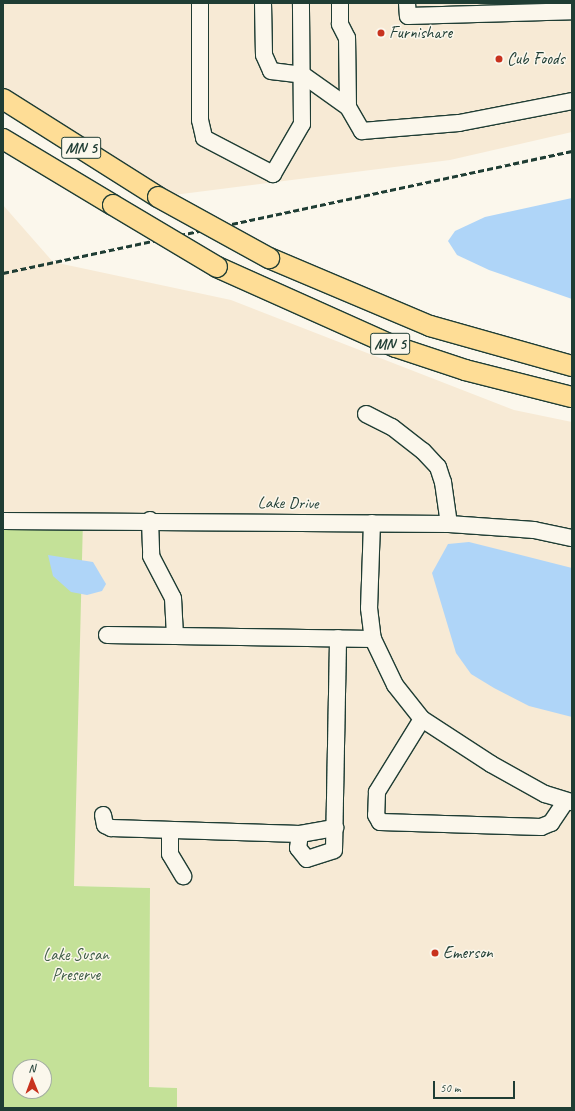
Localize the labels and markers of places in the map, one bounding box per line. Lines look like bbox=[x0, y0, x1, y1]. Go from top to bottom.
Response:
place label: Furnishare bbox=[389, 23, 452, 43]
marker: Furnishare bbox=[376, 28, 386, 38]
place label: Cub Foods bbox=[507, 49, 564, 69]
marker: Cub Foods bbox=[494, 54, 504, 64]
place label: Emerson bbox=[443, 943, 493, 963]
marker: Emerson bbox=[430, 948, 440, 958]

